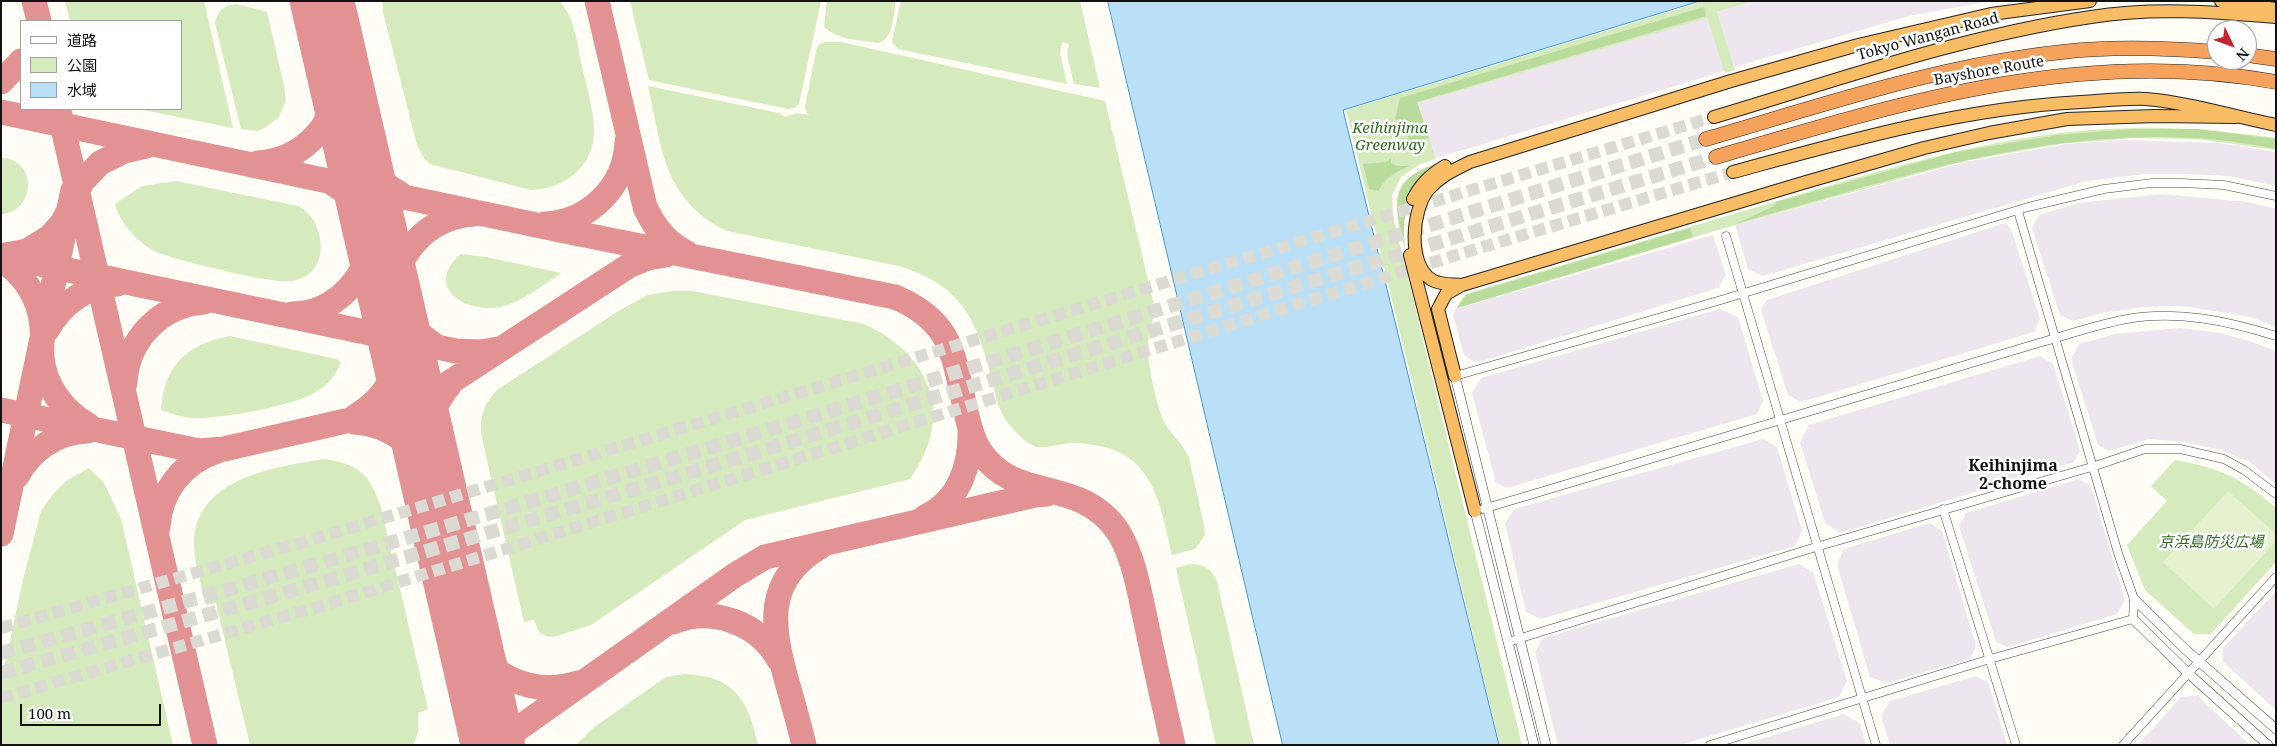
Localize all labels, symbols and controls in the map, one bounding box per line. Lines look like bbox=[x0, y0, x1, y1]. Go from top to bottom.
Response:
street label: Tokyo Wangan Road bbox=[1855, 9, 2001, 65]
legend bbox=[20, 20, 182, 110]
north arrow bbox=[2207, 20, 2257, 70]
text: 道路 bbox=[67, 30, 97, 50]
text: N bbox=[2232, 44, 2254, 65]
street label: Bayshore Route bbox=[1932, 52, 2046, 90]
text: 公園 bbox=[67, 55, 97, 75]
text: 水域 bbox=[67, 80, 97, 100]
park label: Keihinjima Greenway bbox=[1352, 120, 1428, 155]
district label: Keihinjima 2-chome bbox=[1968, 456, 2058, 494]
park label: 京浜島防災広場 bbox=[2159, 534, 2263, 552]
scale bar bbox=[22, 694, 164, 726]
text: 100 m bbox=[28, 703, 71, 723]

